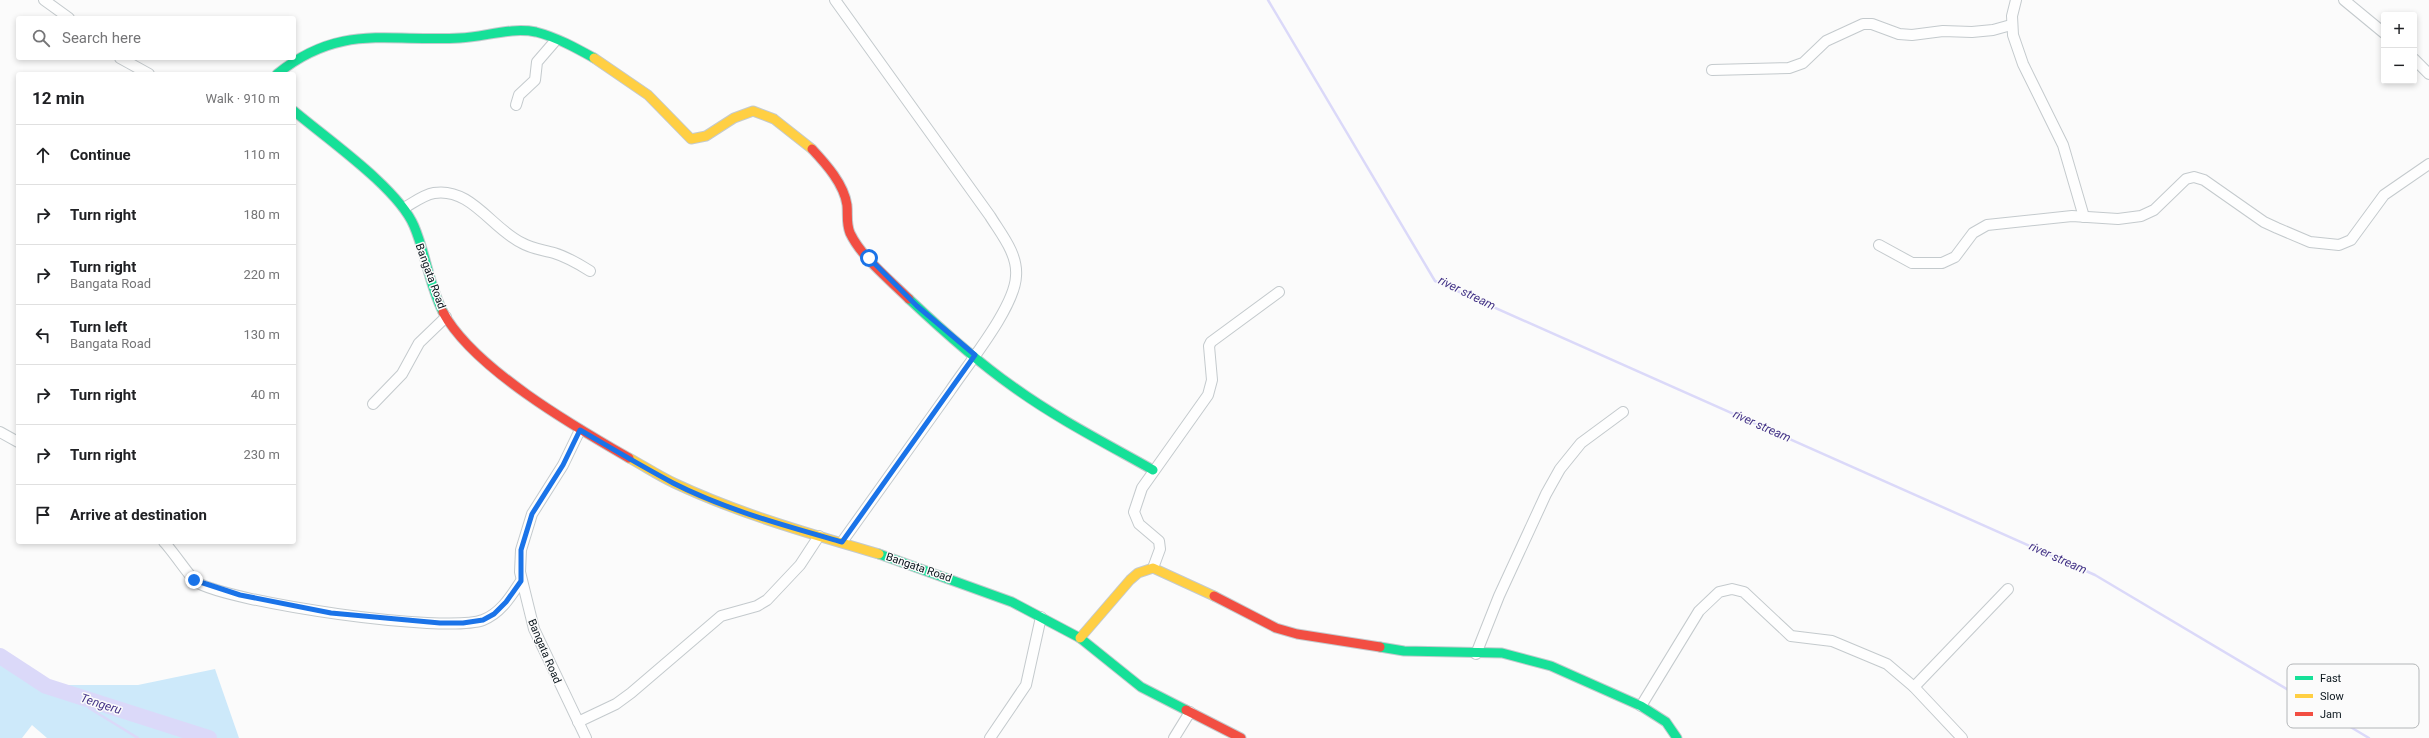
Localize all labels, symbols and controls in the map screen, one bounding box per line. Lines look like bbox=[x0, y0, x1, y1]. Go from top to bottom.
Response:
map controls bbox=[2381, 12, 2417, 84]
button: + bbox=[2381, 12, 2417, 48]
search box bbox=[16, 16, 296, 60]
icon: search bbox=[30, 27, 52, 49]
text: Search here bbox=[62, 29, 141, 47]
button: − bbox=[2381, 48, 2417, 84]
text: 12 min bbox=[32, 88, 85, 108]
text: Walk · 910 m bbox=[205, 91, 280, 106]
icon: ahead bbox=[32, 144, 54, 166]
text: Continue bbox=[70, 146, 131, 164]
text: 110 m bbox=[243, 147, 280, 162]
icon: right bbox=[32, 204, 54, 226]
text: Turn right bbox=[70, 206, 136, 224]
text: 180 m bbox=[243, 207, 280, 222]
street label: Bangata Road bbox=[413, 242, 448, 311]
route start bbox=[860, 249, 878, 267]
text: Turn right bbox=[70, 258, 136, 276]
icon: right bbox=[32, 264, 54, 286]
text: 220 m bbox=[243, 267, 280, 282]
water label: river stream bbox=[1436, 273, 1498, 313]
text: Bangata Road bbox=[70, 276, 151, 291]
text: Turn left bbox=[70, 318, 127, 336]
icon: left bbox=[32, 324, 54, 346]
text: 130 m bbox=[243, 327, 280, 342]
text: Bangata Road bbox=[70, 336, 151, 351]
icon: right bbox=[32, 384, 54, 406]
text: Turn right bbox=[70, 386, 136, 404]
text: 40 m bbox=[251, 387, 280, 402]
water label: river stream bbox=[1731, 407, 1793, 445]
icon: right bbox=[32, 444, 54, 466]
text: Turn right bbox=[70, 446, 136, 464]
text: 230 m bbox=[243, 447, 280, 462]
icon: arrive bbox=[32, 504, 54, 526]
text: Arrive at destination bbox=[70, 506, 207, 524]
water label: river stream bbox=[2027, 539, 2089, 577]
street label: Bangata Road bbox=[884, 550, 953, 585]
route end bbox=[185, 571, 203, 589]
street label: Bangata Road bbox=[525, 617, 564, 685]
legend bbox=[2287, 664, 2419, 728]
text: Fast bbox=[2320, 672, 2342, 685]
text: Slow bbox=[2320, 690, 2344, 703]
water label: Tengeru bbox=[79, 691, 124, 717]
text: Jam bbox=[2320, 708, 2342, 721]

